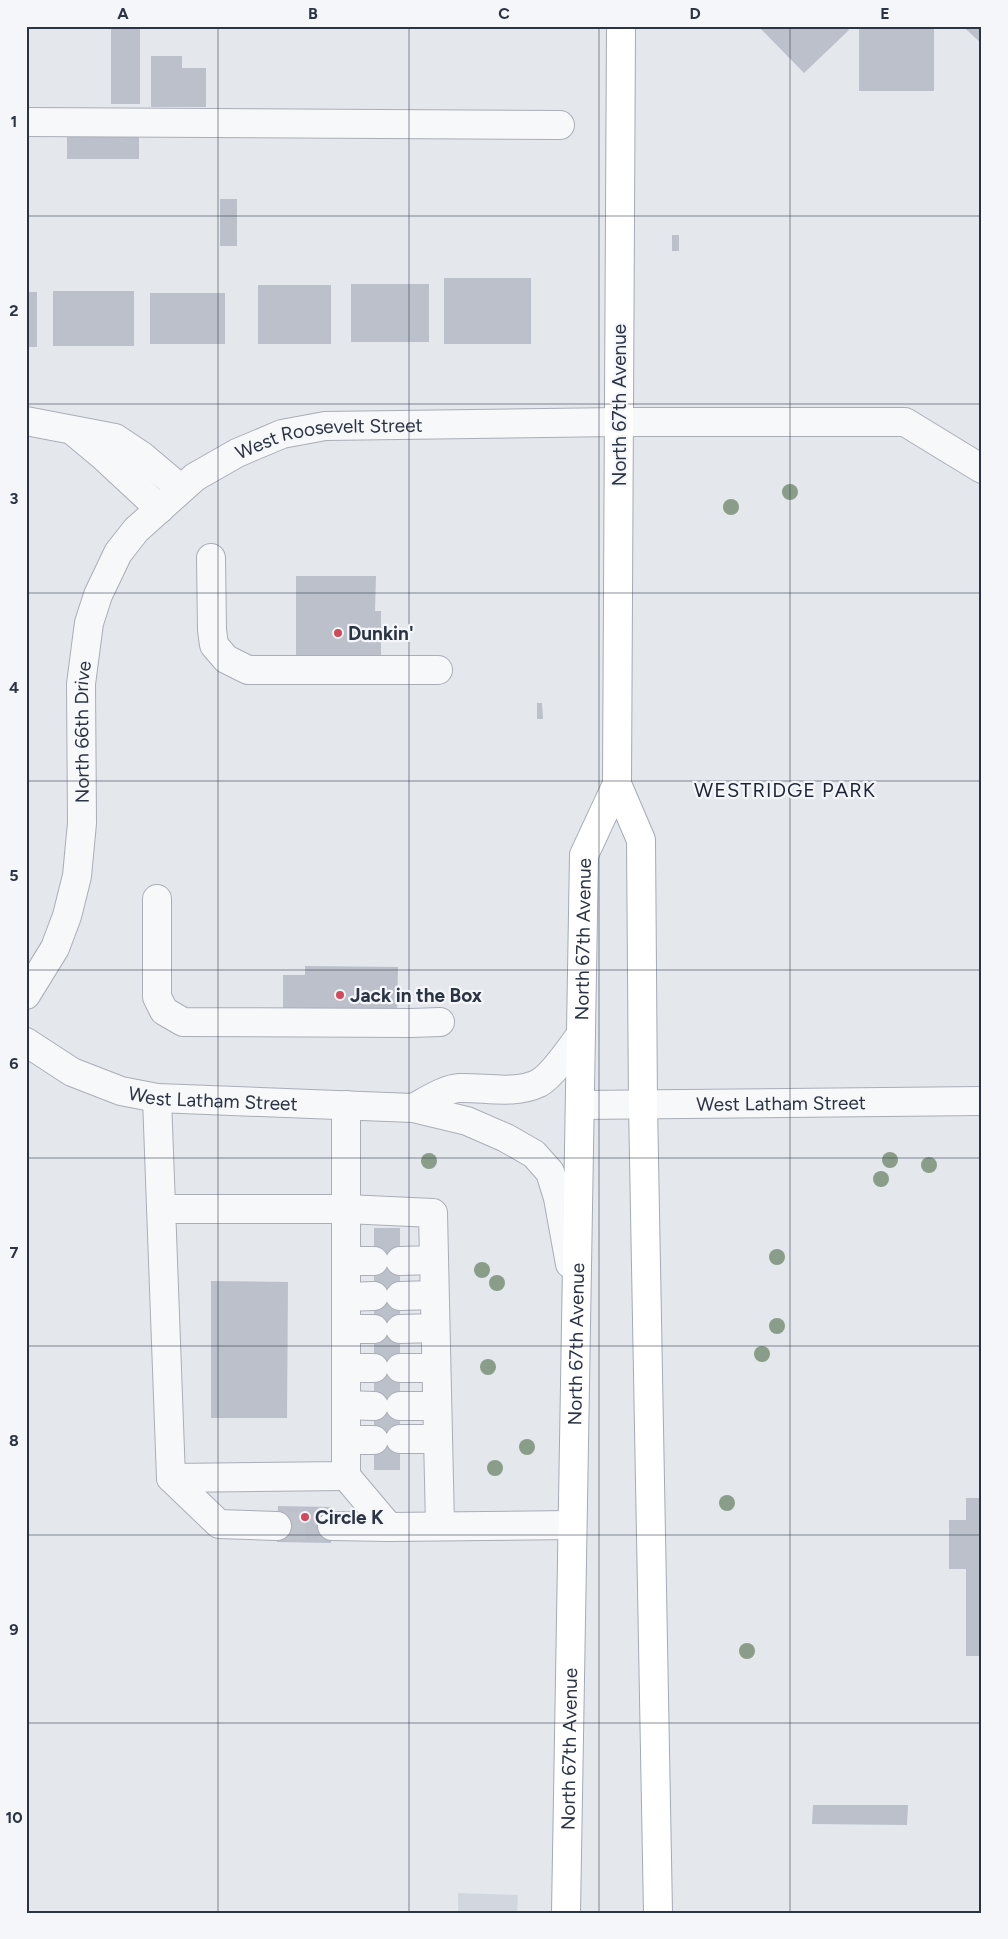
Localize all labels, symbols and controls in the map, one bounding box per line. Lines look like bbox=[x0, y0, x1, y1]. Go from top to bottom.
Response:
text: A bbox=[117, 4, 129, 23]
text: B bbox=[308, 4, 318, 23]
text: C bbox=[498, 4, 510, 23]
text: D bbox=[689, 4, 701, 23]
text: E bbox=[880, 4, 890, 23]
text: 1 bbox=[11, 112, 17, 131]
text: 2 bbox=[9, 301, 19, 320]
street label: North 67th Avenue bbox=[608, 324, 631, 486]
street label: West Roosevelt Street bbox=[232, 414, 423, 464]
text: 3 bbox=[10, 489, 19, 508]
place label: Dunkin' bbox=[348, 622, 414, 645]
marker: Dunkin' bbox=[332, 627, 344, 639]
street label: North 66th Drive bbox=[70, 659, 96, 803]
text: 4 bbox=[9, 678, 19, 697]
district label: WESTRIDGE PARK bbox=[694, 778, 876, 802]
street label: North 67th Avenue bbox=[570, 858, 596, 1021]
text: 5 bbox=[9, 866, 19, 885]
place label: Jack in the Box bbox=[350, 984, 482, 1007]
marker: Jack in the Box bbox=[334, 989, 346, 1001]
text: 6 bbox=[9, 1054, 19, 1073]
street label: West Latham Street bbox=[126, 1082, 298, 1115]
street label: West Latham Street bbox=[696, 1091, 866, 1116]
text: 7 bbox=[10, 1243, 19, 1262]
street label: North 67th Avenue bbox=[563, 1263, 589, 1426]
text: 8 bbox=[9, 1431, 19, 1450]
place label: Circle K bbox=[315, 1506, 384, 1529]
marker: Circle K bbox=[299, 1511, 311, 1523]
text: 9 bbox=[9, 1620, 19, 1639]
street label: North 67th Avenue bbox=[556, 1668, 582, 1830]
text: 10 bbox=[5, 1808, 23, 1827]

